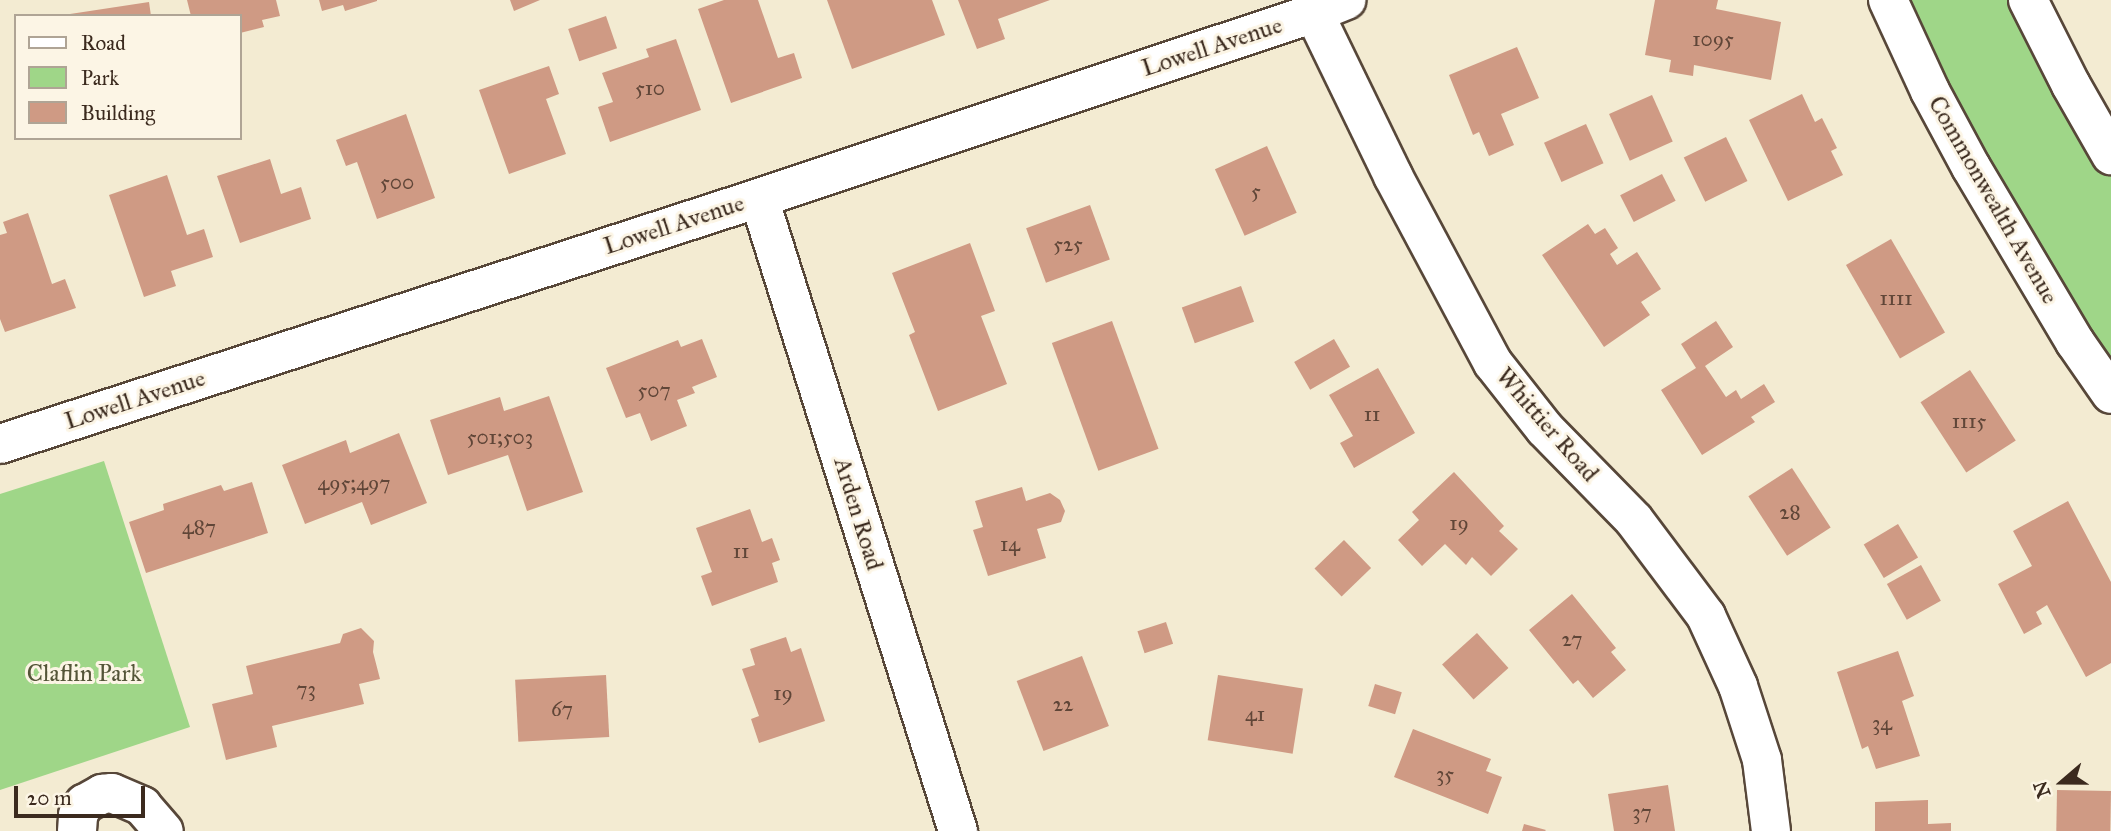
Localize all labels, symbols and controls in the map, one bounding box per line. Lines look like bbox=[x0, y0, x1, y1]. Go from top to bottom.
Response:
street label: Lowell Avenue bbox=[1138, 11, 1286, 83]
legend bbox=[14, 14, 242, 140]
house number: 1095 bbox=[1692, 26, 1734, 52]
text: Road bbox=[81, 30, 126, 56]
text: Park bbox=[81, 65, 119, 91]
house number: 510 bbox=[635, 75, 665, 101]
street label: Commonwealth Avenue bbox=[1922, 91, 2064, 309]
text: Building bbox=[81, 100, 155, 126]
house number: 500 bbox=[380, 169, 414, 195]
house number: 5 bbox=[1251, 178, 1261, 204]
street label: Lowell Avenue bbox=[600, 189, 748, 261]
house number: 525 bbox=[1053, 231, 1083, 257]
house number: 1111 bbox=[1879, 285, 1913, 311]
street label: Whittier Road bbox=[1490, 362, 1604, 488]
street label: Lowell Avenue bbox=[61, 364, 209, 436]
house number: 507 bbox=[637, 377, 671, 403]
house number: 11 bbox=[1364, 401, 1380, 427]
house number: 1115 bbox=[1952, 408, 1986, 434]
house number: 501;503 bbox=[467, 424, 533, 450]
street label: Arden Road bbox=[827, 454, 889, 574]
house number: 495;497 bbox=[318, 470, 390, 496]
house number: 28 bbox=[1779, 499, 1801, 525]
house number: 19 bbox=[1449, 510, 1469, 536]
house number: 487 bbox=[182, 514, 216, 540]
house number: 14 bbox=[1000, 531, 1020, 557]
house number: 11 bbox=[733, 538, 749, 564]
house number: 27 bbox=[1562, 626, 1582, 652]
park label: Claflin Park bbox=[27, 660, 141, 688]
house number: 73 bbox=[296, 676, 316, 702]
house number: 19 bbox=[773, 680, 793, 706]
house number: 22 bbox=[1053, 691, 1073, 717]
house number: 67 bbox=[551, 696, 573, 722]
house number: 41 bbox=[1245, 701, 1265, 727]
house number: 34 bbox=[1872, 710, 1892, 736]
north arrow bbox=[2027, 747, 2097, 817]
house number: 35 bbox=[1436, 761, 1454, 787]
scale bar bbox=[18, 772, 149, 816]
text: N bbox=[2028, 778, 2055, 801]
text: 20 m bbox=[27, 785, 72, 811]
house number: 37 bbox=[1632, 799, 1652, 825]

